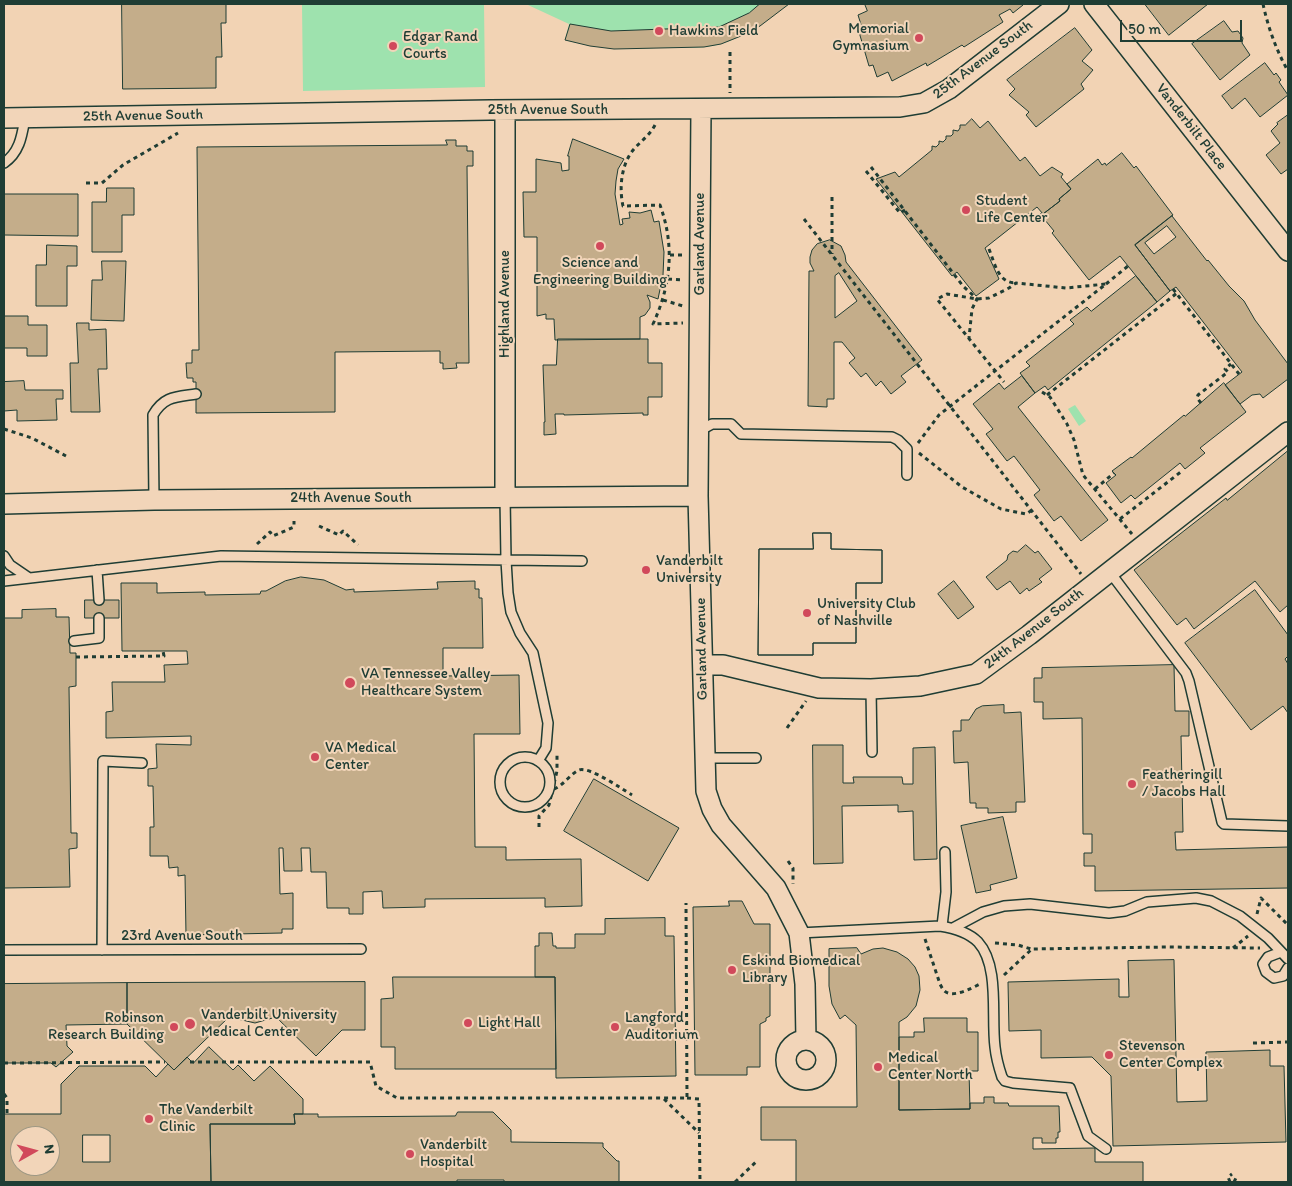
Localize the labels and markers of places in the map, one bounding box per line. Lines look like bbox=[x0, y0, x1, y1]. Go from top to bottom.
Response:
place label: Memorial Gymnasium bbox=[832, 20, 909, 55]
place label: Hawkins Field bbox=[669, 22, 758, 40]
marker: Hawkins Field bbox=[653, 25, 665, 37]
place label: Edgar Rand Courts bbox=[403, 28, 478, 63]
marker: Memorial Gymnasium bbox=[913, 32, 925, 44]
marker: Edgar Rand Courts bbox=[387, 40, 399, 52]
place label: Student Life Center bbox=[976, 192, 1048, 227]
marker: Student Life Center bbox=[960, 204, 972, 216]
marker: Science and Engineering Building bbox=[594, 240, 606, 252]
place label: Science and Engineering Building bbox=[533, 254, 667, 289]
place label: Vanderbilt University bbox=[656, 552, 723, 587]
marker: Vanderbilt University bbox=[640, 564, 652, 576]
place label: University Club of Nashville bbox=[817, 595, 916, 630]
marker: University Club of Nashville bbox=[801, 607, 813, 619]
place label: VA Tennessee Valley Healthcare System bbox=[361, 665, 490, 700]
marker: VA Tennessee Valley Healthcare System bbox=[343, 676, 357, 690]
place label: VA Medical Center bbox=[325, 739, 396, 774]
marker: VA Medical Center bbox=[309, 751, 321, 763]
place label: Featheringill / Jacobs Hall bbox=[1142, 766, 1226, 801]
marker: Featheringill / Jacobs Hall bbox=[1126, 778, 1138, 790]
place label: Eskind Biomedical Library bbox=[742, 952, 860, 987]
marker: Eskind Biomedical Library bbox=[726, 964, 738, 976]
place label: Vanderbilt University Medical Center bbox=[201, 1006, 337, 1041]
place label: Robinson Research Building bbox=[48, 1009, 164, 1044]
place label: Langford Auditorium bbox=[625, 1009, 699, 1044]
place label: Light Hall bbox=[478, 1014, 540, 1032]
marker: Vanderbilt University Medical Center bbox=[183, 1017, 197, 1031]
marker: Light Hall bbox=[462, 1017, 474, 1029]
marker: Robinson Research Building bbox=[168, 1021, 180, 1033]
marker: Langford Auditorium bbox=[609, 1021, 621, 1033]
place label: Stevenson Center Complex bbox=[1119, 1037, 1222, 1072]
place label: Medical Center North bbox=[888, 1049, 973, 1084]
marker: Stevenson Center Complex bbox=[1103, 1049, 1115, 1061]
marker: Medical Center North bbox=[872, 1061, 884, 1073]
place label: The Vanderbilt Clinic bbox=[159, 1101, 253, 1136]
marker: The Vanderbilt Clinic bbox=[143, 1113, 155, 1125]
place label: Vanderbilt Hospital bbox=[420, 1136, 487, 1171]
marker: Vanderbilt Hospital bbox=[404, 1148, 416, 1160]

